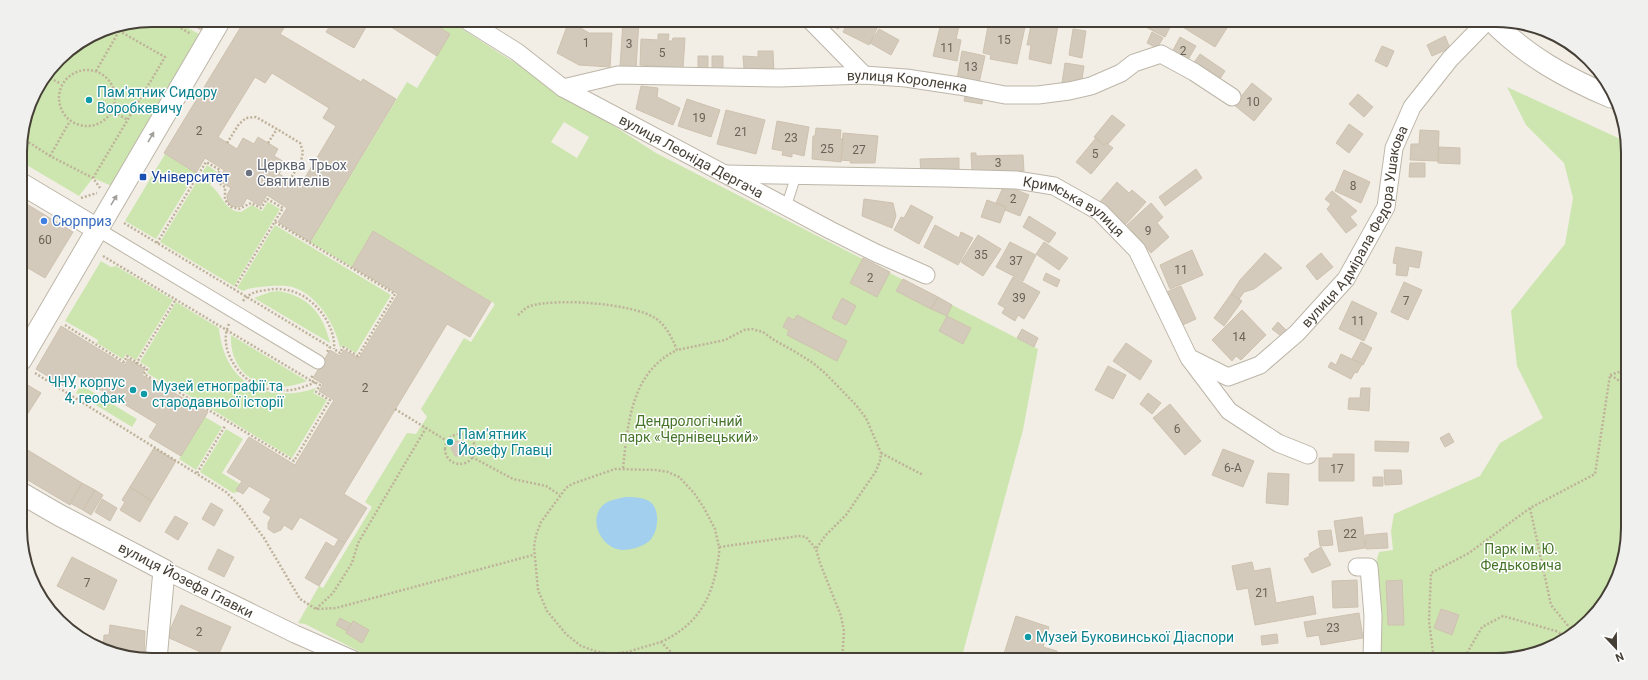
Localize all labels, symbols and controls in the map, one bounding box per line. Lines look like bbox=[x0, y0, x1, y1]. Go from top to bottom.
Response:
house number: 15 bbox=[997, 33, 1011, 47]
house number: 1 bbox=[583, 36, 589, 50]
house number: 3 bbox=[626, 37, 632, 51]
house number: 11 bbox=[940, 41, 954, 55]
house number: 2 bbox=[1180, 44, 1187, 58]
house number: 5 bbox=[659, 46, 666, 60]
house number: 13 bbox=[964, 60, 978, 74]
street label: вулиця Короленка bbox=[846, 67, 969, 95]
place label: Пам'ятник Сидору Воробкевичу bbox=[97, 84, 217, 116]
marker: Пам'ятник Сидору Воробкевичу bbox=[84, 95, 94, 105]
house number: 10 bbox=[1246, 95, 1260, 109]
street label: вулиця Леоніда Дергача bbox=[617, 111, 766, 201]
house number: 19 bbox=[692, 111, 706, 125]
street label: вулиця Адмірала Федора Ушакова bbox=[1298, 123, 1411, 330]
house number: 2 bbox=[196, 124, 203, 138]
house number: 21 bbox=[734, 125, 748, 139]
one-way arrow bbox=[148, 131, 155, 143]
house number: 23 bbox=[784, 131, 798, 145]
house number: 25 bbox=[820, 142, 834, 156]
house number: 27 bbox=[852, 143, 866, 157]
house number: 5 bbox=[1092, 147, 1099, 161]
house number: 3 bbox=[995, 156, 1001, 170]
place label: Церква Трьох Святителів bbox=[257, 157, 347, 189]
marker: Церква Трьох Святителів bbox=[244, 168, 254, 178]
place label: Університет bbox=[151, 169, 230, 185]
marker: Університет bbox=[138, 172, 148, 182]
street label: Кримська вулиця bbox=[1022, 173, 1128, 240]
house number: 8 bbox=[1350, 179, 1357, 193]
house number: 2 bbox=[1010, 192, 1017, 206]
one-way arrow bbox=[111, 194, 118, 206]
place label: Сюрприз bbox=[52, 213, 112, 229]
marker: Сюрприз bbox=[39, 216, 49, 226]
house number: 9 bbox=[1145, 224, 1151, 238]
house number: 60 bbox=[38, 233, 52, 247]
house number: 35 bbox=[974, 248, 988, 262]
house number: 37 bbox=[1009, 254, 1023, 268]
house number: 11 bbox=[1174, 263, 1188, 277]
house number: 2 bbox=[867, 271, 874, 285]
house number: 39 bbox=[1012, 291, 1026, 305]
house number: 7 bbox=[1403, 294, 1410, 308]
house number: 11 bbox=[1351, 314, 1365, 328]
house number: 14 bbox=[1232, 330, 1246, 344]
place label: ЧНУ, корпус 4, геофак bbox=[48, 374, 125, 406]
place label: Музей етнографії та стародавньої історії bbox=[152, 378, 284, 410]
house number: 2 bbox=[362, 381, 369, 395]
marker: ЧНУ, корпус 4, геофак bbox=[128, 385, 138, 395]
marker: Музей етнографії та стародавньої історії bbox=[139, 389, 149, 399]
park label: Дендрологічний парк «Чернівецький» bbox=[619, 413, 759, 445]
house number: 6 bbox=[1174, 422, 1181, 436]
place label: Пам'ятник Йозефу Главці bbox=[458, 426, 552, 458]
marker: Пам'ятник Йозефу Главці bbox=[445, 437, 455, 447]
house number: 6-А bbox=[1224, 461, 1242, 475]
house number: 17 bbox=[1330, 462, 1344, 476]
house number: 22 bbox=[1343, 527, 1357, 541]
street label: вулиця Йозефа Главки bbox=[116, 539, 256, 621]
park label: Парк ім. Ю. Федьковича bbox=[1480, 541, 1562, 573]
house number: 7 bbox=[84, 576, 91, 590]
house number: 21 bbox=[1255, 586, 1269, 600]
house number: 23 bbox=[1326, 621, 1340, 635]
house number: 2 bbox=[196, 625, 203, 639]
north arrow bbox=[1596, 628, 1636, 668]
place label: Музей Буковинської Діаспори bbox=[1036, 629, 1234, 645]
marker: Музей Буковинської Діаспори bbox=[1023, 632, 1033, 642]
text: N bbox=[1613, 649, 1626, 664]

